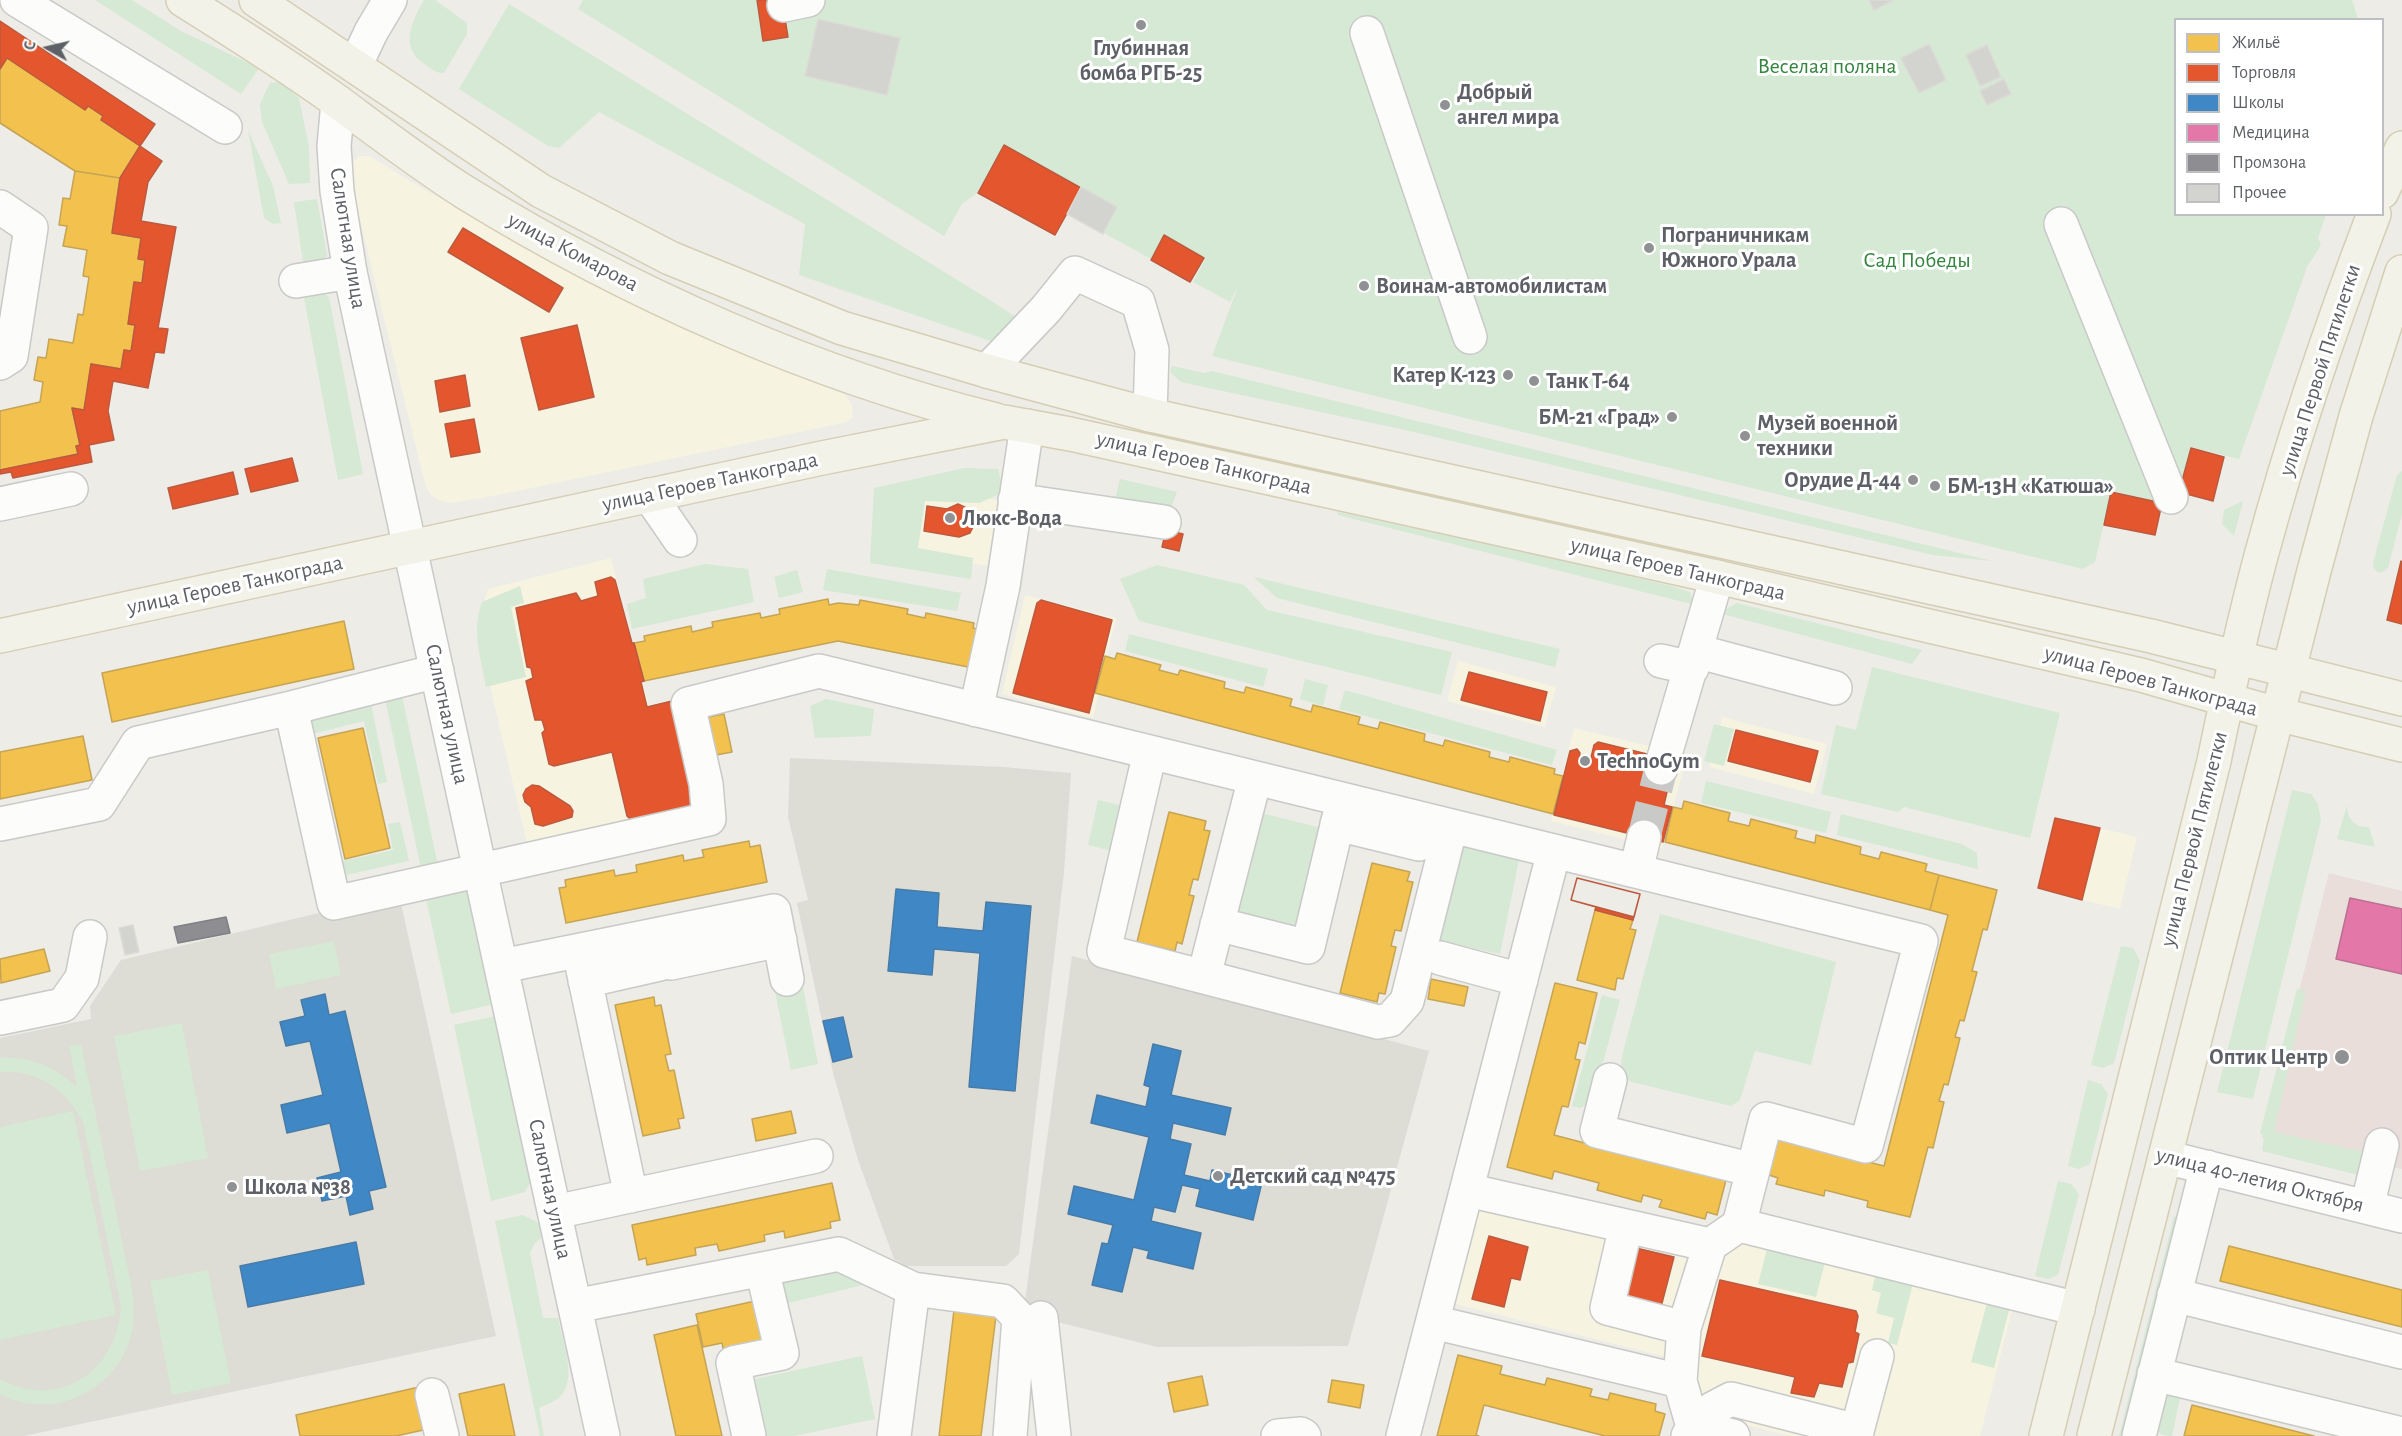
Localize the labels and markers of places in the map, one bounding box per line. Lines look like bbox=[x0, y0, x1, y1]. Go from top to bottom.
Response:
marker: Глубинная бомба РГБ-25 bbox=[1134, 18, 1148, 32]
place label: Глубинная бомба РГБ-25 bbox=[1080, 35, 1202, 86]
place label: Добрый ангел мира bbox=[1457, 79, 1559, 130]
marker: Добрый ангел мира bbox=[1438, 98, 1452, 112]
place label: Пограничникам Южного Урала bbox=[1661, 222, 1809, 274]
marker: Пограничникам Южного Урала bbox=[1642, 241, 1656, 255]
place label: Воинам-автомобилистам bbox=[1376, 273, 1607, 299]
marker: Воинам-автомобилистам bbox=[1357, 279, 1371, 293]
place label: Катер К-123 bbox=[1392, 362, 1496, 388]
marker: Катер К-123 bbox=[1501, 368, 1515, 382]
place label: Танк Т-64 bbox=[1546, 368, 1630, 394]
marker: Танк Т-64 bbox=[1527, 374, 1541, 388]
place label: БМ-21 «Град» bbox=[1538, 404, 1660, 430]
marker: БМ-21 «Град» bbox=[1665, 410, 1679, 424]
place label: Музей военной техники bbox=[1757, 410, 1898, 462]
marker: Музей военной техники bbox=[1738, 429, 1752, 443]
place label: Орудие Д-44 bbox=[1784, 467, 1901, 493]
marker: Орудие Д-44 bbox=[1906, 473, 1920, 487]
place label: БМ-13Н «Катюша» bbox=[1947, 473, 2114, 499]
marker: БМ-13Н «Катюша» bbox=[1928, 479, 1942, 493]
place label: Люкс-Вода bbox=[962, 505, 1062, 531]
marker: Люкс-Вода bbox=[943, 511, 957, 525]
place label: TechnoGym bbox=[1597, 748, 1700, 774]
marker: TechnoGym bbox=[1578, 754, 1592, 768]
place label: Оптик Центр bbox=[2209, 1044, 2328, 1070]
marker: Оптик Центр bbox=[2333, 1048, 2351, 1066]
place label: Детский сад №475 bbox=[1230, 1163, 1396, 1189]
marker: Детский сад №475 bbox=[1211, 1169, 1225, 1183]
place label: Школа №38 bbox=[244, 1174, 351, 1200]
marker: Школа №38 bbox=[225, 1180, 239, 1194]

